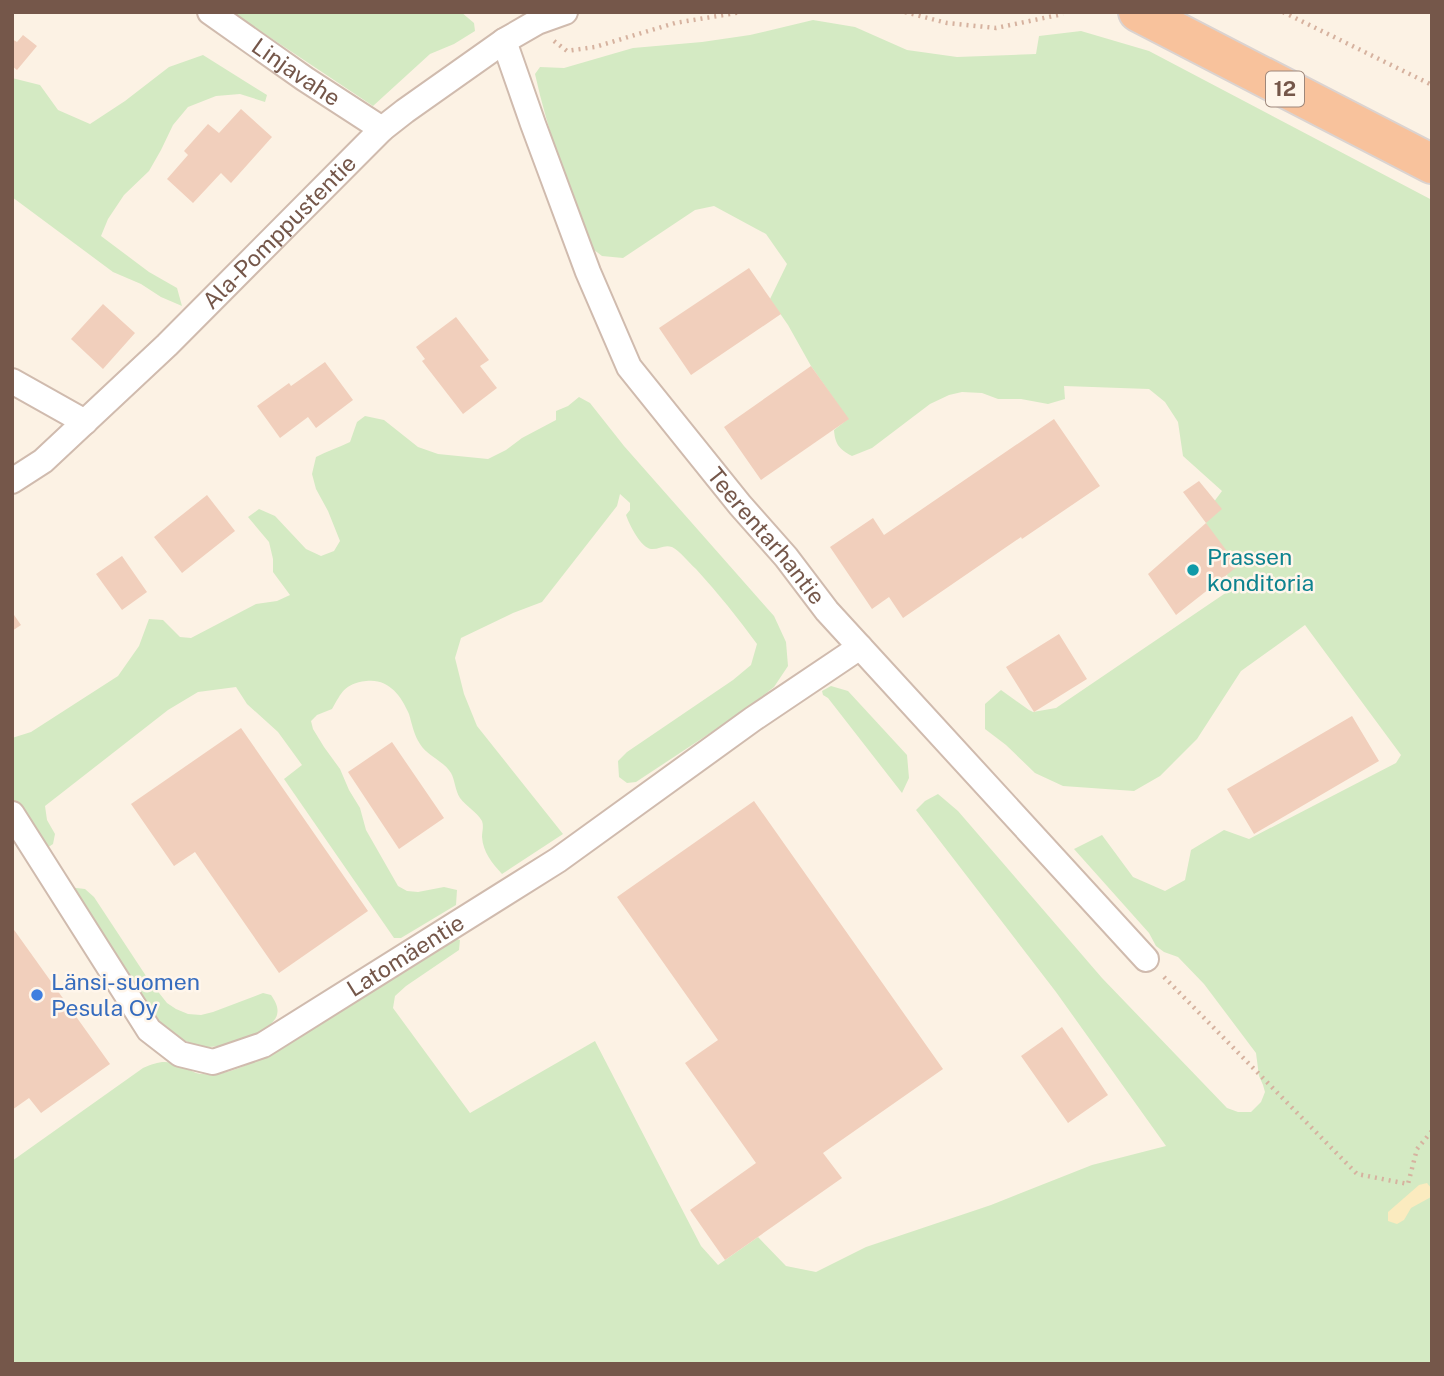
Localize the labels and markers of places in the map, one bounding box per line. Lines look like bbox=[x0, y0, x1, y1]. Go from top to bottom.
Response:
place label: Prassen konditoria bbox=[1207, 543, 1314, 596]
marker: Prassen konditoria bbox=[1185, 562, 1201, 578]
place label: Länsi-suomen Pesula Oy bbox=[51, 968, 200, 1021]
marker: Länsi-suomen Pesula Oy bbox=[29, 987, 45, 1003]

